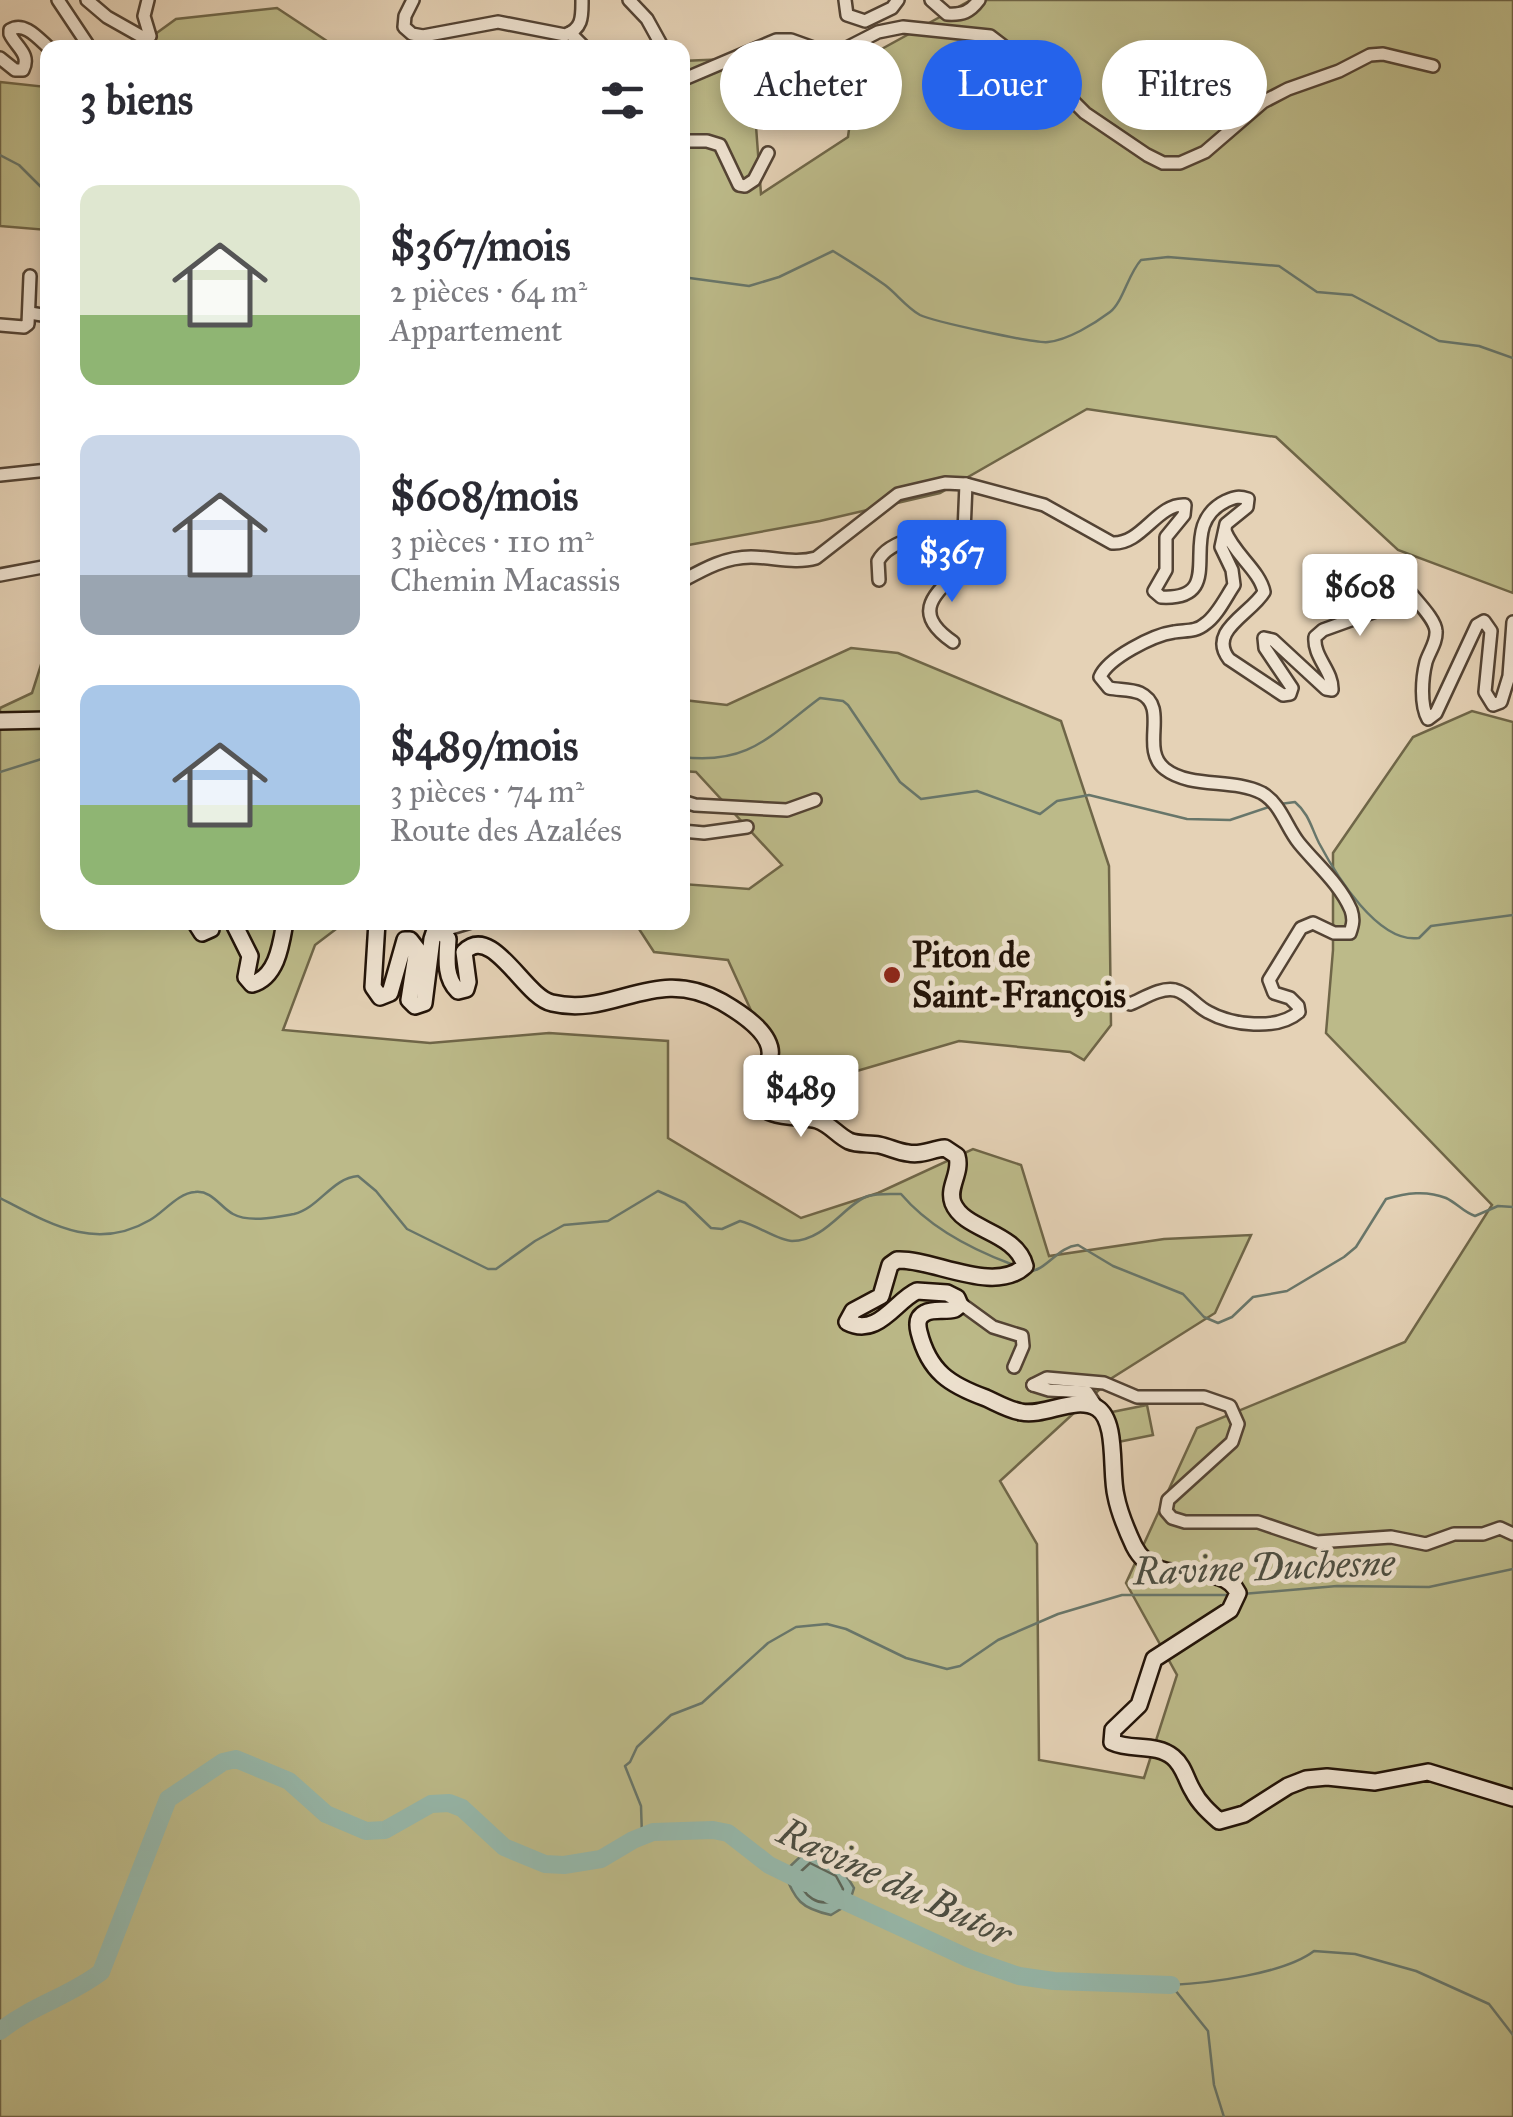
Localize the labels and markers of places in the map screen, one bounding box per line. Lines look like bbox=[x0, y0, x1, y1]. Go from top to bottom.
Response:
pin: $367 bbox=[893, 520, 1011, 605]
pin: $608 bbox=[1301, 554, 1419, 639]
place label: Piton de Saint-François bbox=[912, 934, 1126, 1018]
marker: Piton de Saint-François bbox=[881, 964, 903, 986]
pin: $489 bbox=[742, 1055, 860, 1140]

